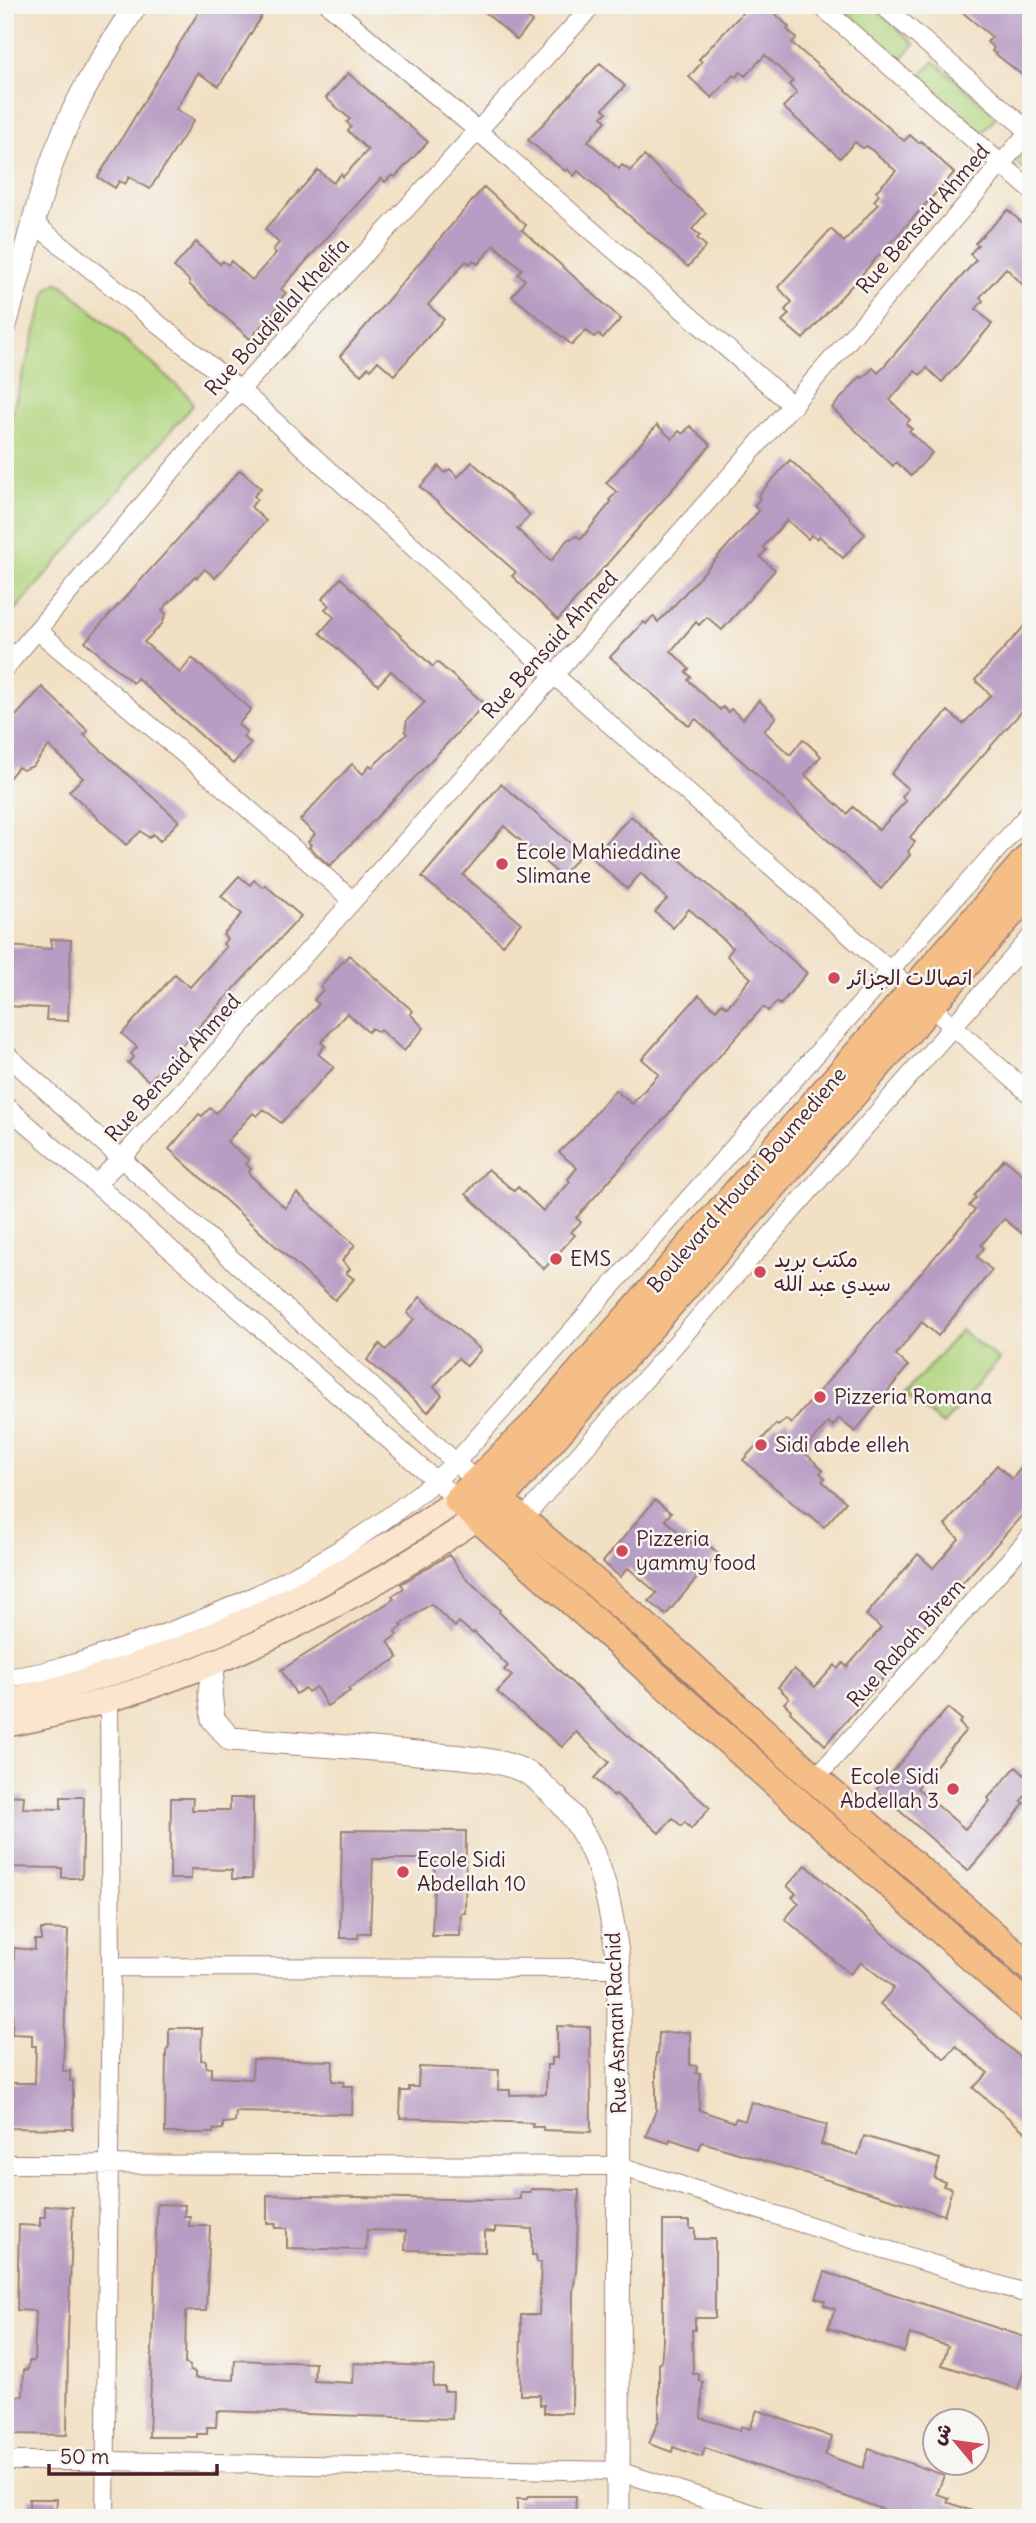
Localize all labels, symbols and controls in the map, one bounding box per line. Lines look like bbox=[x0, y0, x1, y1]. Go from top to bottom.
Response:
street label: Rue Bensaid Ahmed bbox=[850, 138, 995, 299]
street label: Rue Boudjellal Khelifa bbox=[199, 232, 355, 401]
street label: Rue Bensaid Ahmed bbox=[476, 565, 623, 724]
place label: Ecole Mahieddine Slimane bbox=[516, 838, 681, 889]
marker: Ecole Mahieddine Slimane bbox=[494, 856, 510, 872]
place label: اتصالات الجزائر bbox=[846, 964, 972, 991]
marker: اتصالات الجزائر bbox=[826, 970, 842, 986]
street label: Rue Bensaid Ahmed bbox=[99, 988, 246, 1147]
street label: Boulevard Houari Boumediene bbox=[641, 1061, 852, 1298]
place label: EMS bbox=[570, 1245, 611, 1272]
place label: مكتب بريد سيدي عبد الله bbox=[774, 1246, 891, 1299]
marker: EMS bbox=[548, 1251, 564, 1267]
marker: مكتب بريد سيدي عبد الله bbox=[752, 1264, 768, 1280]
place label: Pizzeria Romana bbox=[834, 1383, 992, 1410]
marker: Pizzeria Romana bbox=[812, 1389, 828, 1405]
place label: Sidi abde elleh bbox=[775, 1431, 910, 1458]
marker: Sidi abde elleh bbox=[753, 1437, 769, 1453]
place label: Pizzeria yammy food bbox=[636, 1525, 756, 1576]
marker: Pizzeria yammy food bbox=[614, 1543, 630, 1559]
street label: Rue Rabah Birem bbox=[841, 1573, 970, 1713]
place label: Ecole Sidi Abdellah 3 bbox=[840, 1763, 939, 1814]
marker: Ecole Sidi Abdellah 3 bbox=[945, 1781, 961, 1797]
place label: Ecole Sidi Abdellah 10 bbox=[417, 1846, 526, 1897]
marker: Ecole Sidi Abdellah 10 bbox=[395, 1864, 411, 1880]
street label: Rue Asmani Rachid bbox=[599, 1932, 632, 2114]
north arrow bbox=[920, 2408, 990, 2478]
text: ش bbox=[926, 2419, 957, 2449]
scale bar bbox=[49, 2432, 217, 2476]
text: 50 m bbox=[60, 2443, 109, 2470]

